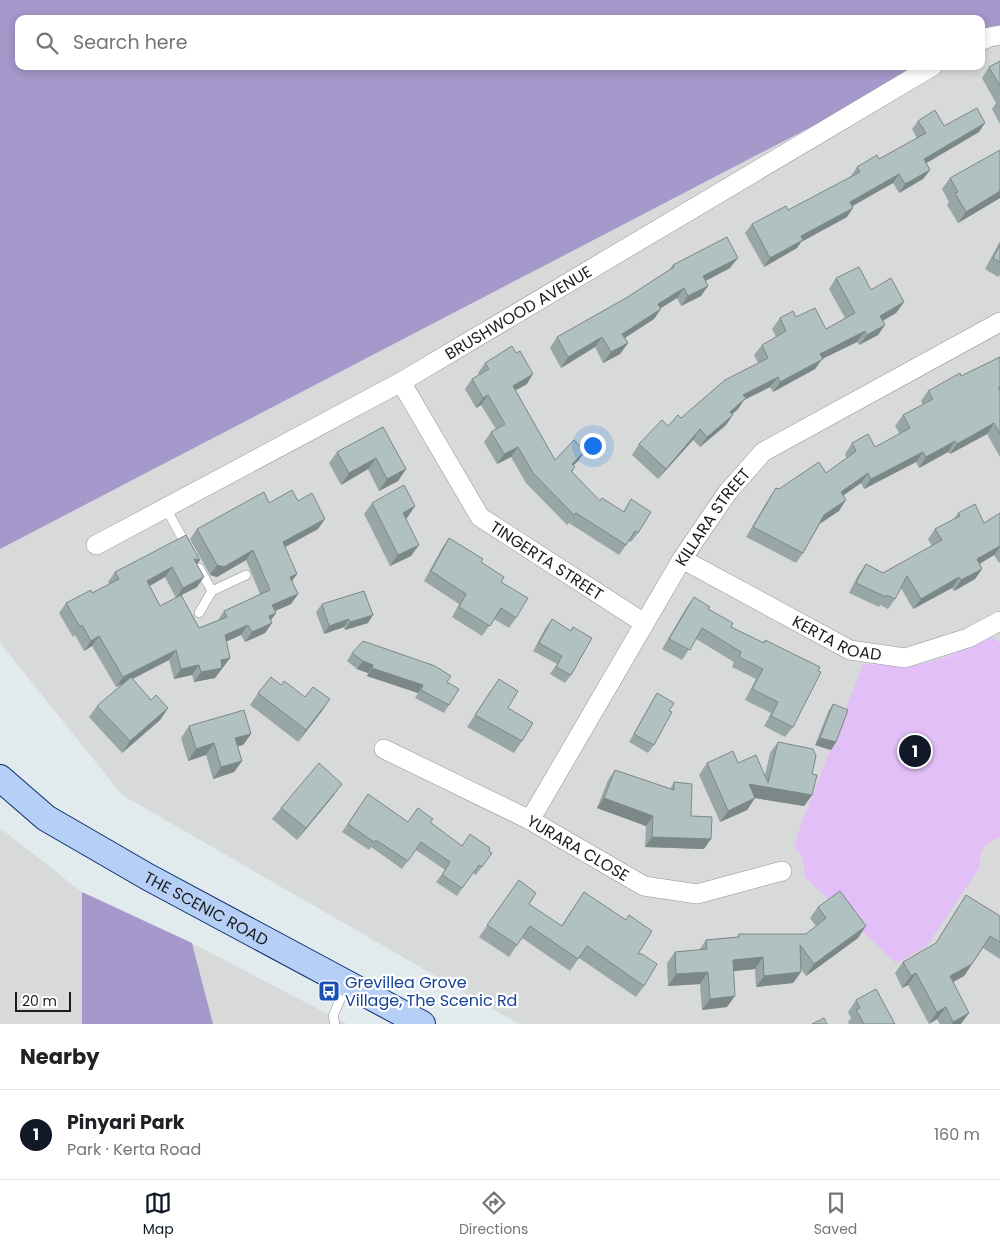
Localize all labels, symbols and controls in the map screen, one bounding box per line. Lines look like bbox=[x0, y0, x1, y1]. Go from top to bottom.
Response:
search box bbox=[15, 15, 985, 70]
icon: search bbox=[33, 29, 61, 57]
text: Search here bbox=[73, 29, 187, 56]
street label: BRUSHWOOD AVENUE bbox=[441, 260, 596, 366]
your location bbox=[580, 433, 606, 459]
street label: KILLARA STREET bbox=[669, 463, 756, 570]
street label: TINGERTA STREET bbox=[485, 515, 608, 606]
street label: KERTA ROAD bbox=[788, 610, 883, 666]
pin: 1 bbox=[899, 732, 931, 770]
street label: YURARA CLOSE bbox=[522, 810, 633, 887]
street label: THE SCENIC ROAD bbox=[140, 866, 273, 952]
place label: Grevillea Grove Village, The Scenic Rd bbox=[345, 971, 517, 1012]
bus stop icon: Grevillea Grove Village, The Scenic Rd bbox=[317, 979, 341, 1003]
scale bar bbox=[15, 989, 71, 1012]
text: 20 m bbox=[22, 991, 57, 1011]
text: Nearby bbox=[20, 1042, 100, 1071]
text: Pinyari Park bbox=[67, 1109, 185, 1136]
text: 1 bbox=[33, 1123, 39, 1146]
text: 160 m bbox=[934, 1123, 980, 1146]
text: Park · Kerta Road bbox=[67, 1138, 201, 1161]
tab: Map bbox=[143, 1189, 174, 1240]
tab: Directions bbox=[459, 1189, 528, 1240]
tab: Saved bbox=[814, 1189, 857, 1240]

